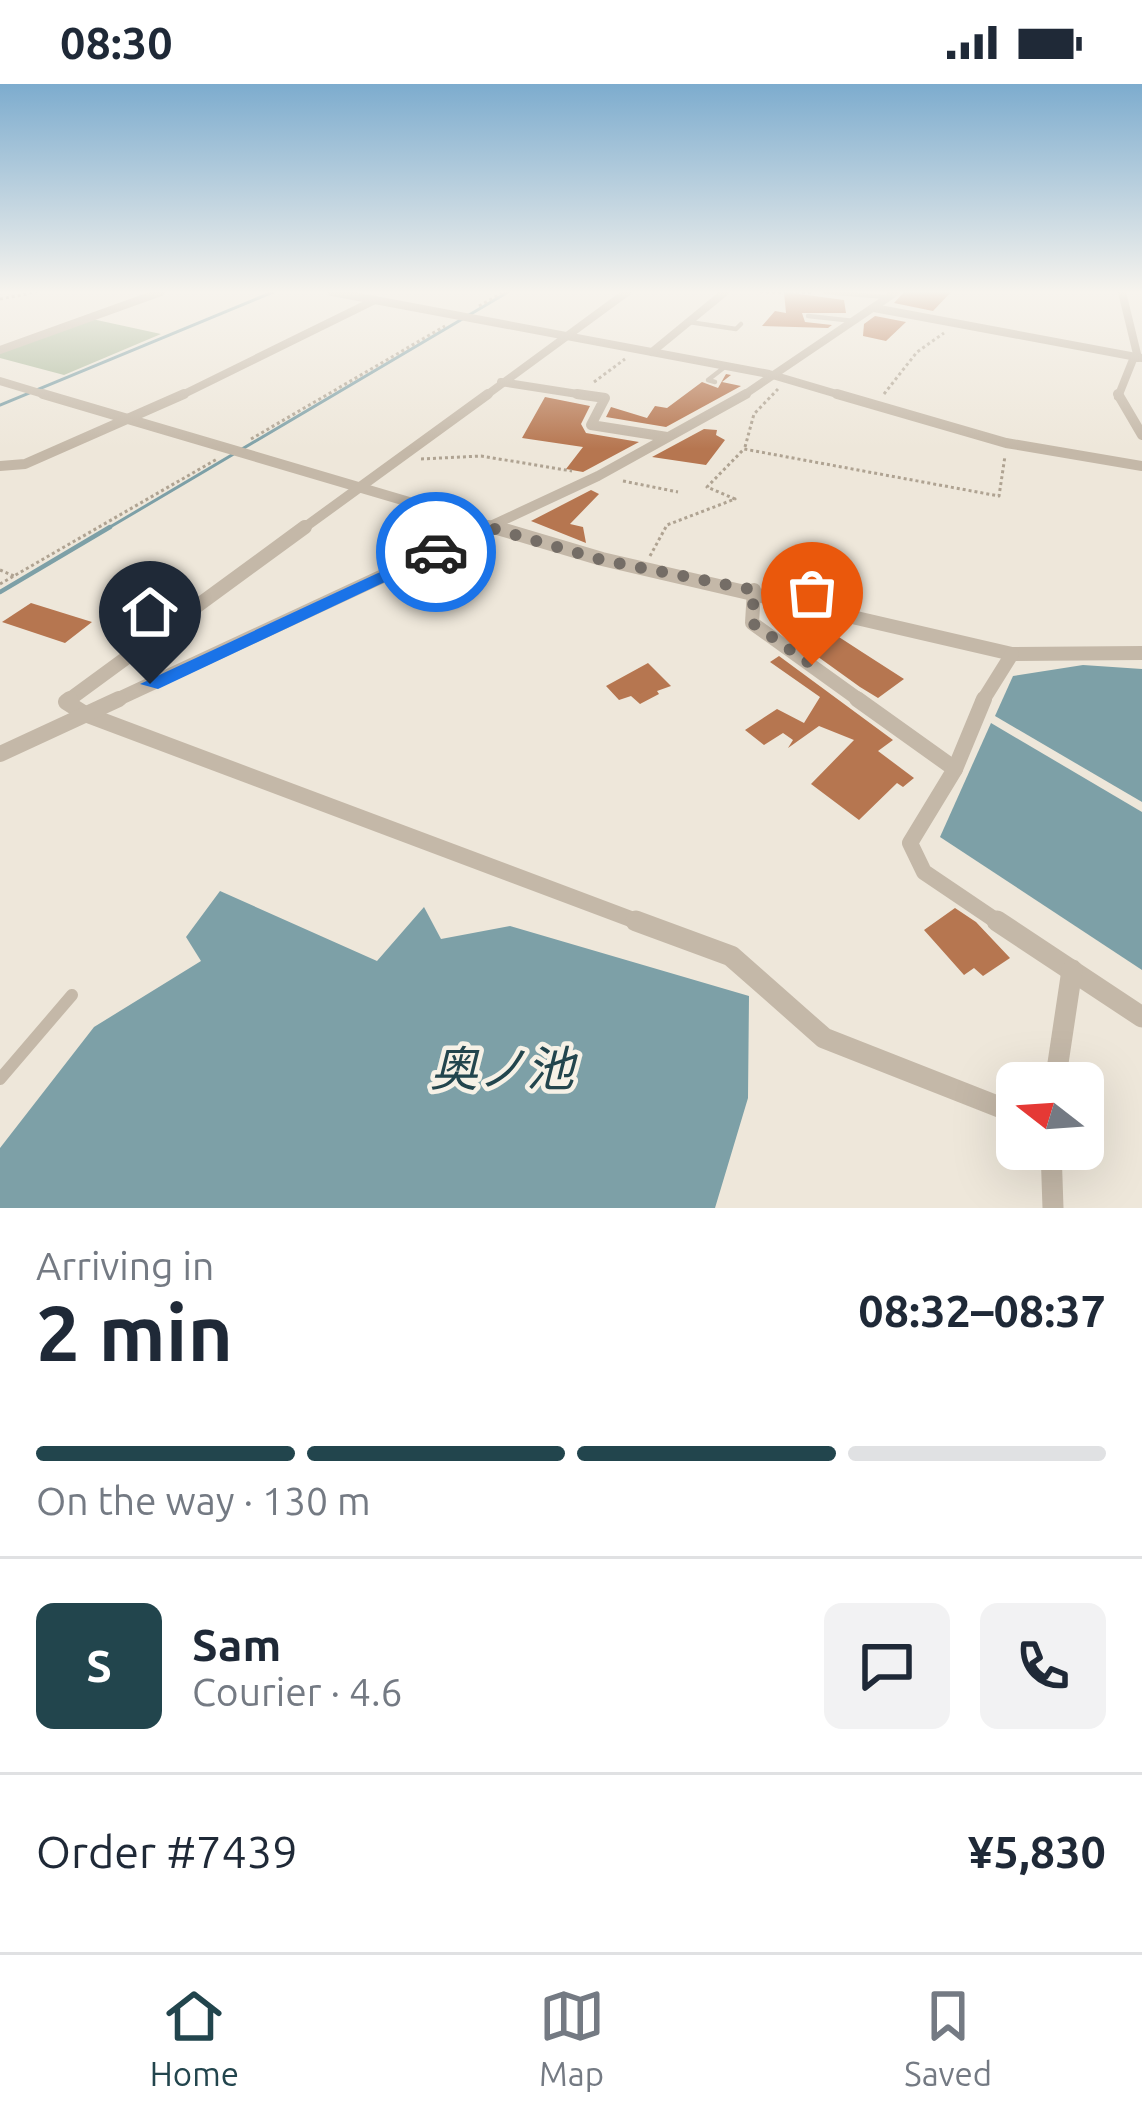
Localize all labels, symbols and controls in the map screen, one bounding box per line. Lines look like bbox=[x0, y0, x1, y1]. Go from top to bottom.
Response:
text: 08:30 bbox=[60, 17, 173, 68]
courier bbox=[376, 492, 496, 612]
icon: car bbox=[403, 519, 469, 585]
pin bbox=[761, 542, 863, 665]
icon: bag bbox=[779, 560, 845, 626]
pin bbox=[99, 561, 201, 684]
icon: home bbox=[117, 579, 183, 645]
water label: 奥ノ池 bbox=[430, 1041, 578, 1095]
north arrow bbox=[996, 1062, 1104, 1170]
map controls bbox=[996, 1062, 1104, 1170]
text: Arriving in bbox=[36, 1244, 214, 1287]
text: 08:32–08:37 bbox=[858, 1285, 1106, 1336]
text: 2 min bbox=[36, 1288, 233, 1376]
text: On the way · 130 m bbox=[36, 1479, 371, 1522]
button: chat bbox=[824, 1603, 950, 1729]
button: phone bbox=[980, 1603, 1106, 1729]
text: Sam bbox=[192, 1619, 281, 1670]
text: S bbox=[86, 1640, 112, 1691]
text: Courier · 4.6 bbox=[192, 1670, 403, 1713]
text: Order #7439 bbox=[36, 1826, 298, 1877]
text: ¥5,830 bbox=[968, 1826, 1106, 1877]
tab: Home bbox=[150, 1983, 239, 2092]
tab: Map bbox=[539, 1983, 605, 2092]
tab: Saved bbox=[904, 1983, 992, 2092]

